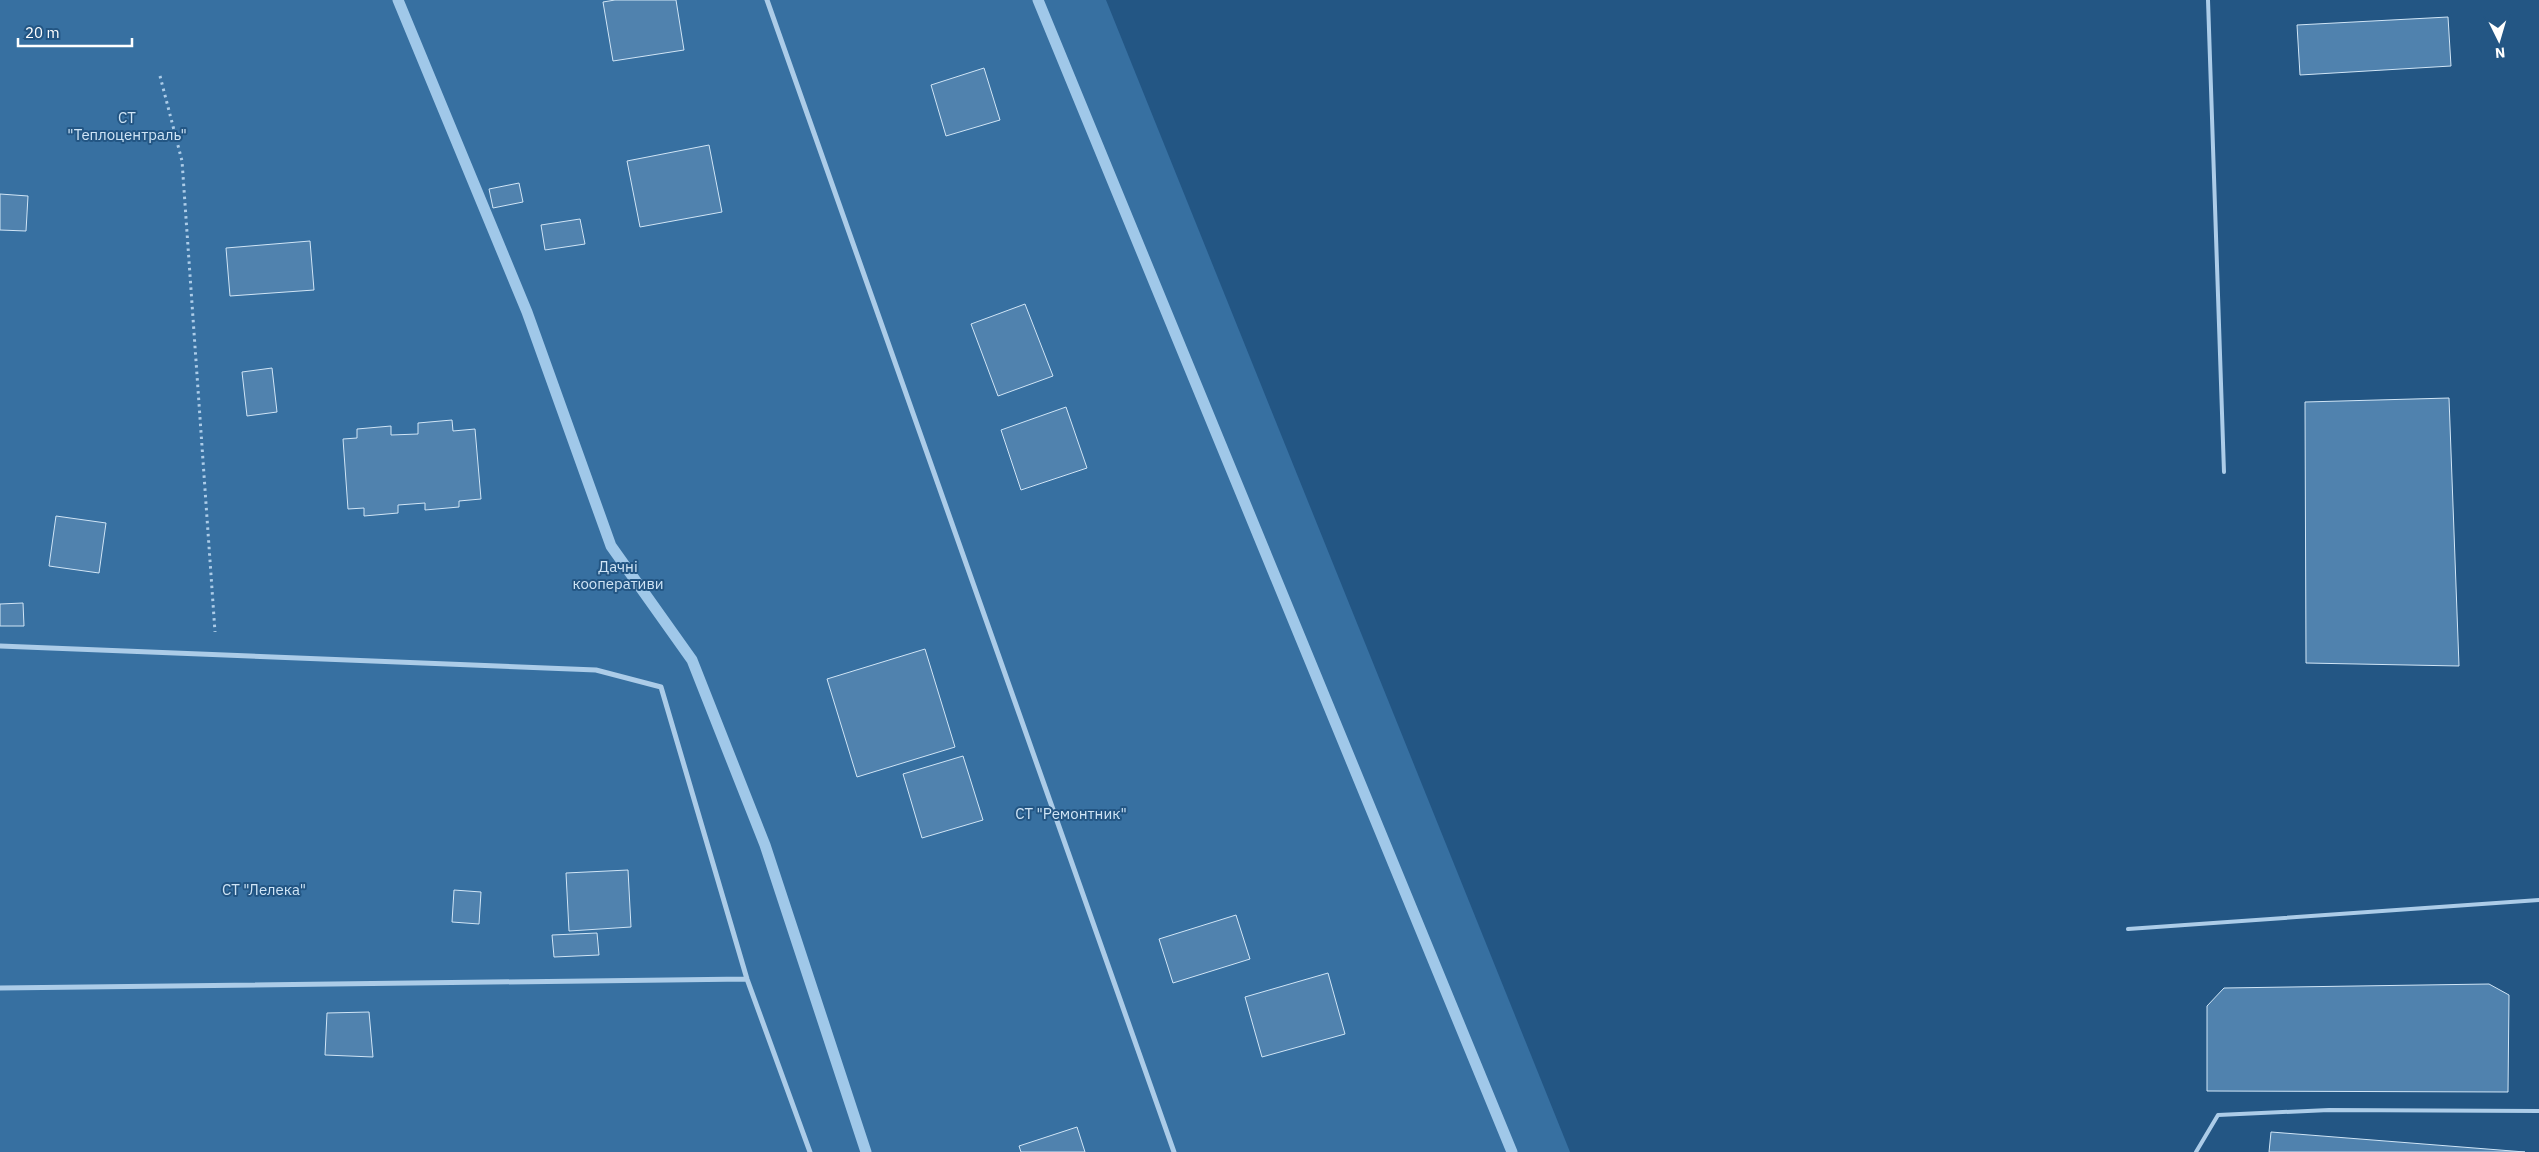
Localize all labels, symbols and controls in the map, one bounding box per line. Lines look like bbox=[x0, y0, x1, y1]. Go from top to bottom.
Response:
scale bar bbox=[18, 15, 131, 47]
north arrow bbox=[2474, 15, 2524, 65]
text: 20 m bbox=[25, 23, 60, 42]
text: N bbox=[2494, 44, 2506, 62]
park label: СТ "Теплоцентраль" bbox=[67, 108, 187, 144]
park label: Дачні кооперативи bbox=[572, 557, 664, 593]
park label: СТ "Ремонтник" bbox=[1015, 804, 1127, 823]
park label: СТ "Лелека" bbox=[222, 880, 306, 899]

